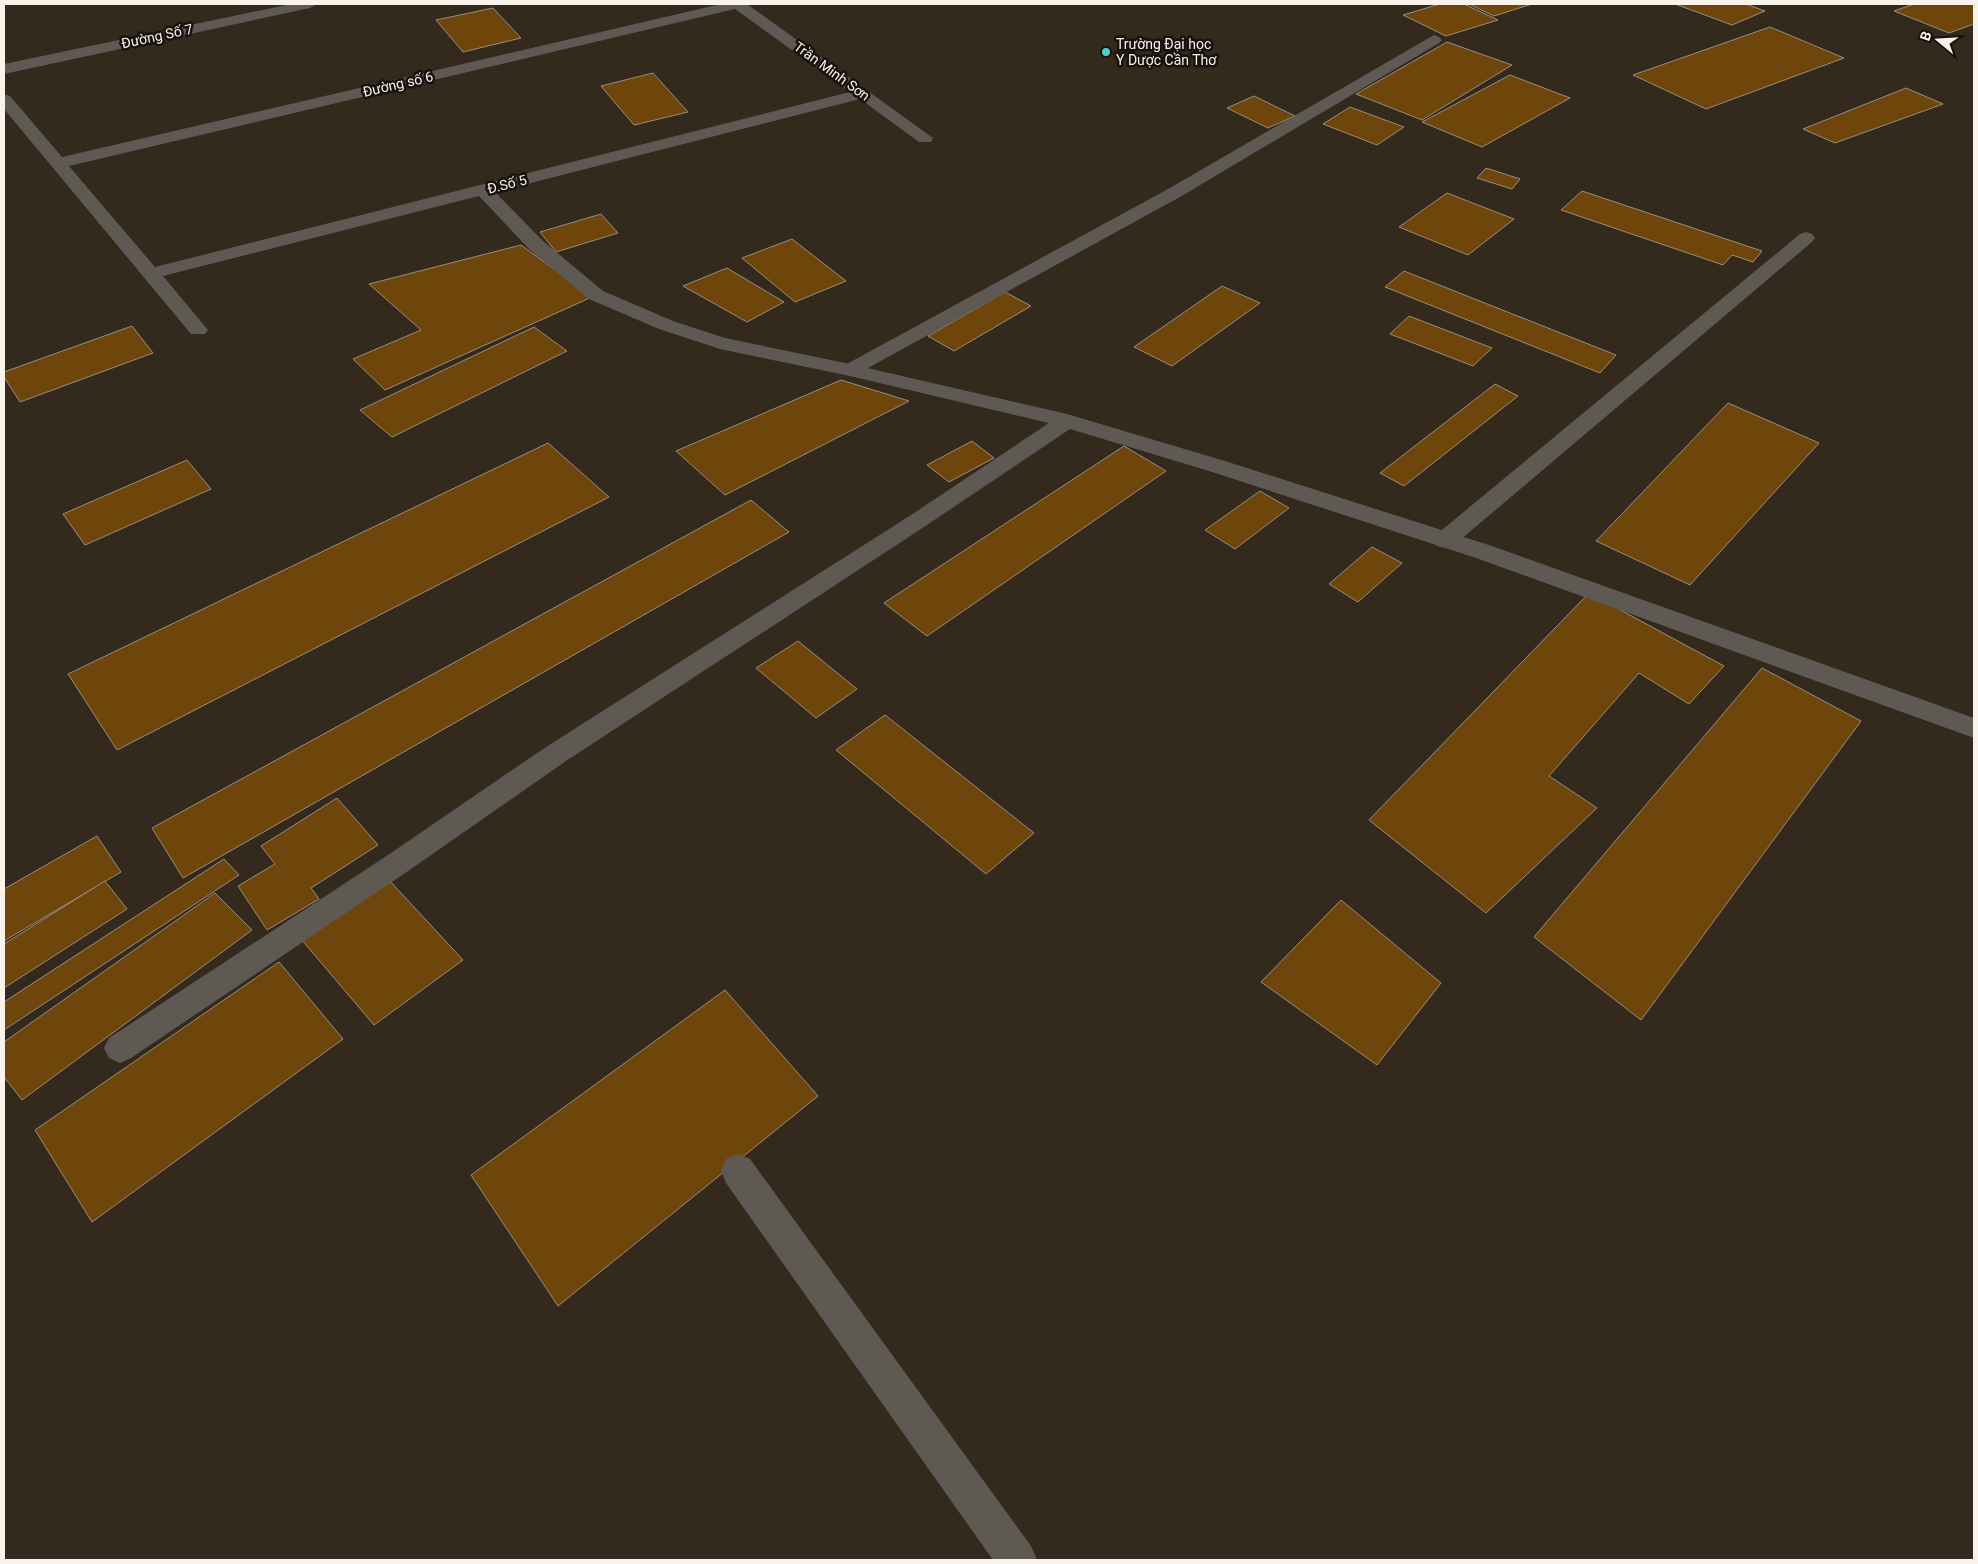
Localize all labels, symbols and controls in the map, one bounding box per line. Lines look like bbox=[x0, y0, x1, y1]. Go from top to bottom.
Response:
north arrow bbox=[1913, 15, 1963, 65]
street label: Đường Số 7 bbox=[120, 21, 194, 51]
text: B bbox=[1917, 29, 1935, 43]
place label: Trường Đại học Y Dược Cần Thơ bbox=[1116, 36, 1217, 68]
street label: Trần Minh Sơn bbox=[791, 38, 873, 104]
marker: Trường Đại học Y Dược Cần Thơ bbox=[1100, 46, 1112, 58]
street label: Đường số 6 bbox=[361, 68, 435, 100]
street label: Đ.Số 5 bbox=[486, 171, 528, 197]

